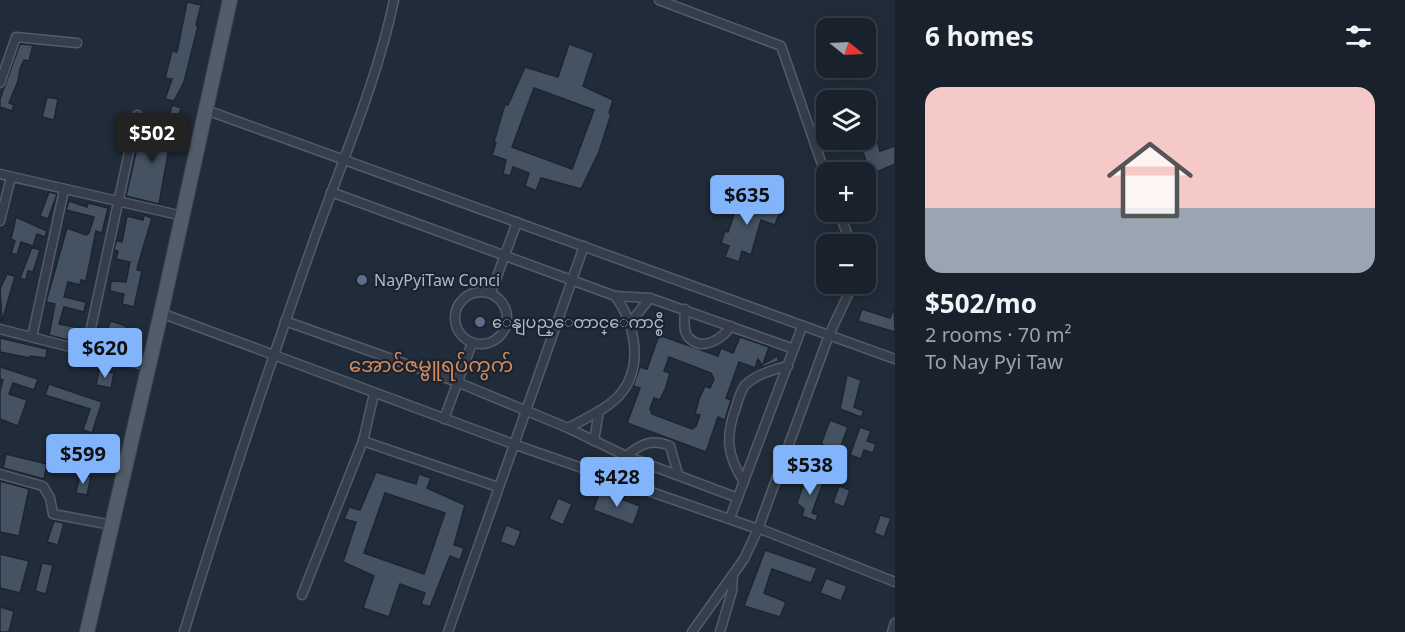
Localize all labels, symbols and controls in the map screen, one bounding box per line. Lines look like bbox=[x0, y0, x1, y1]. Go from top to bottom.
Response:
north arrow bbox=[816, 18, 876, 78]
map controls bbox=[816, 18, 876, 294]
text: 6 homes bbox=[925, 18, 1034, 54]
icon: filters bbox=[1342, 20, 1375, 53]
button: layers bbox=[816, 90, 876, 150]
pin: $502 bbox=[116, 113, 188, 164]
text: $502 bbox=[129, 119, 175, 146]
icon: home bbox=[1096, 126, 1204, 234]
button: + bbox=[816, 162, 876, 222]
pin: $635 bbox=[711, 175, 783, 226]
text: $635 bbox=[724, 181, 770, 208]
button: − bbox=[816, 234, 876, 294]
place label: NayPyiTaw Conci bbox=[374, 269, 500, 291]
marker: NayPyiTaw Conci bbox=[355, 273, 369, 287]
text: $502/mo bbox=[925, 285, 1037, 321]
place label: ေနျပည္ေတာင္ေကာင္စီ bbox=[492, 311, 664, 336]
marker: ေနျပည္ေတာင္ေကာင္စီ bbox=[473, 315, 487, 329]
text: 2 rooms · 70 m² bbox=[925, 321, 1072, 348]
pin: $620 bbox=[69, 328, 141, 379]
text: $620 bbox=[82, 334, 128, 361]
text: To Nay Pyi Taw bbox=[925, 348, 1063, 375]
district label: အောင်ဇမ္ဗူရပ်ကွက် bbox=[349, 351, 513, 381]
pin: $599 bbox=[47, 434, 119, 485]
text: $599 bbox=[60, 440, 106, 467]
pin: $538 bbox=[774, 445, 846, 496]
text: $538 bbox=[787, 451, 833, 478]
pin: $428 bbox=[581, 457, 653, 508]
text: $428 bbox=[594, 463, 640, 490]

